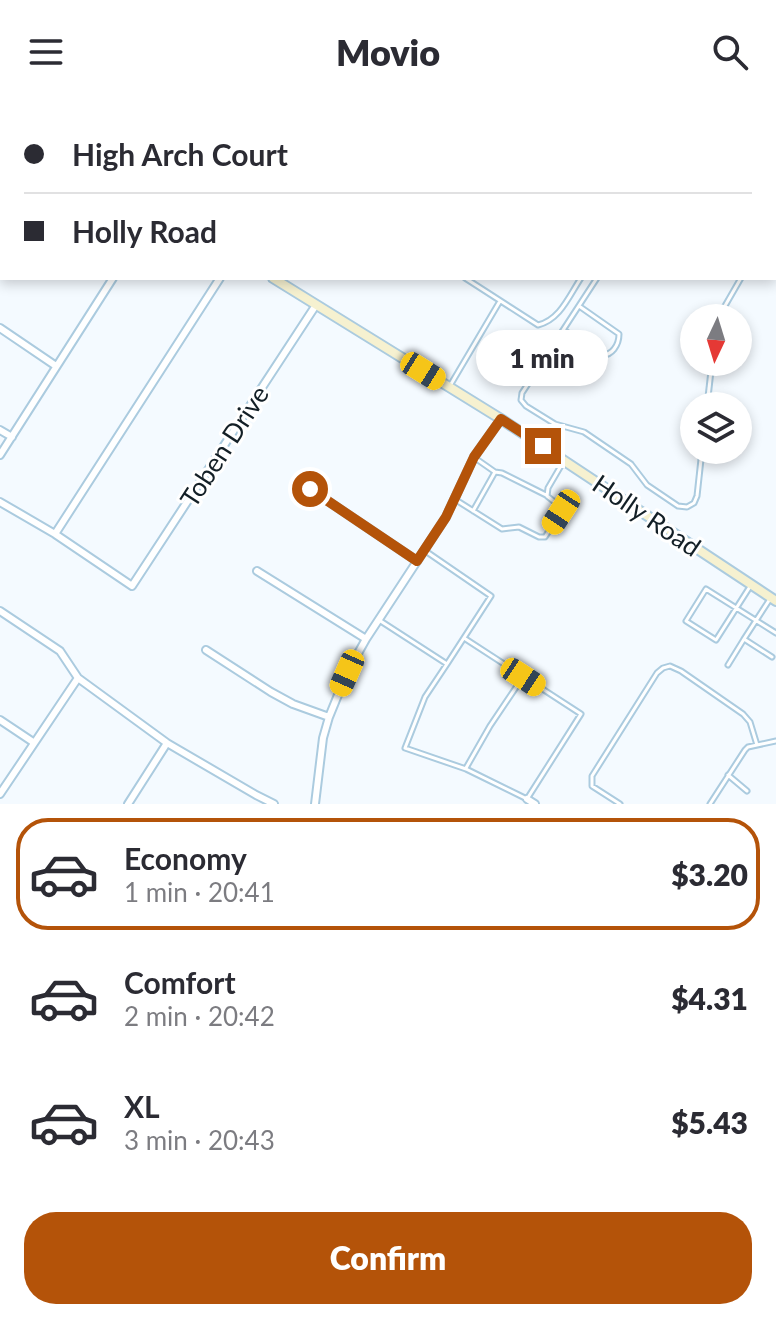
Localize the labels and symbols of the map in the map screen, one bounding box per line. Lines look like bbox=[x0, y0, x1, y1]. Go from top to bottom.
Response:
north arrow bbox=[680, 304, 752, 376]
callout: 1 min bbox=[477, 330, 609, 386]
car bbox=[396, 348, 450, 394]
street label: Toben Drive bbox=[173, 379, 275, 513]
route end bbox=[525, 428, 561, 464]
street label: Holly Road bbox=[587, 467, 707, 563]
route start bbox=[292, 471, 328, 507]
car bbox=[538, 485, 584, 539]
car bbox=[326, 646, 368, 700]
car bbox=[496, 654, 550, 700]

